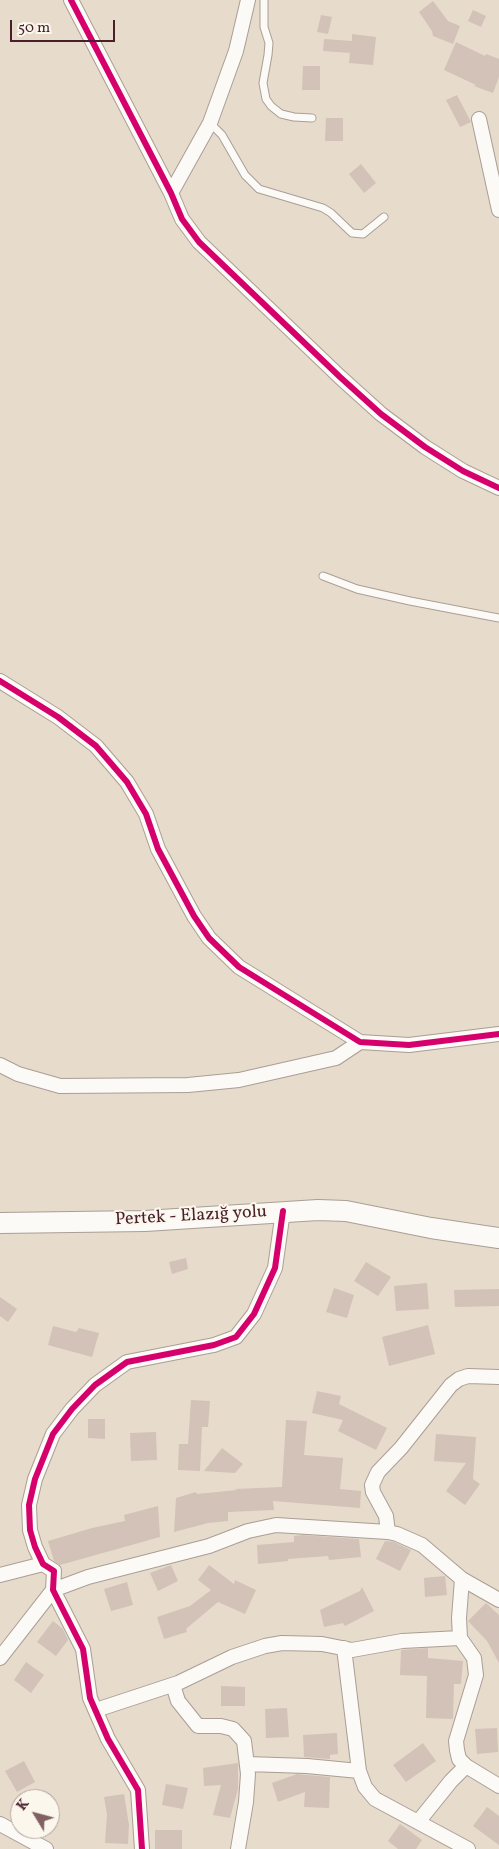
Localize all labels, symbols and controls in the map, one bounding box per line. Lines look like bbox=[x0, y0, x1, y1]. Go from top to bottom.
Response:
scale bar bbox=[12, 10, 118, 42]
text: 50 m bbox=[18, 18, 50, 39]
street label: Pertek - Elazığ yolu bbox=[114, 1202, 268, 1232]
north arrow bbox=[10, 1789, 60, 1839]
text: K bbox=[13, 1796, 34, 1815]

